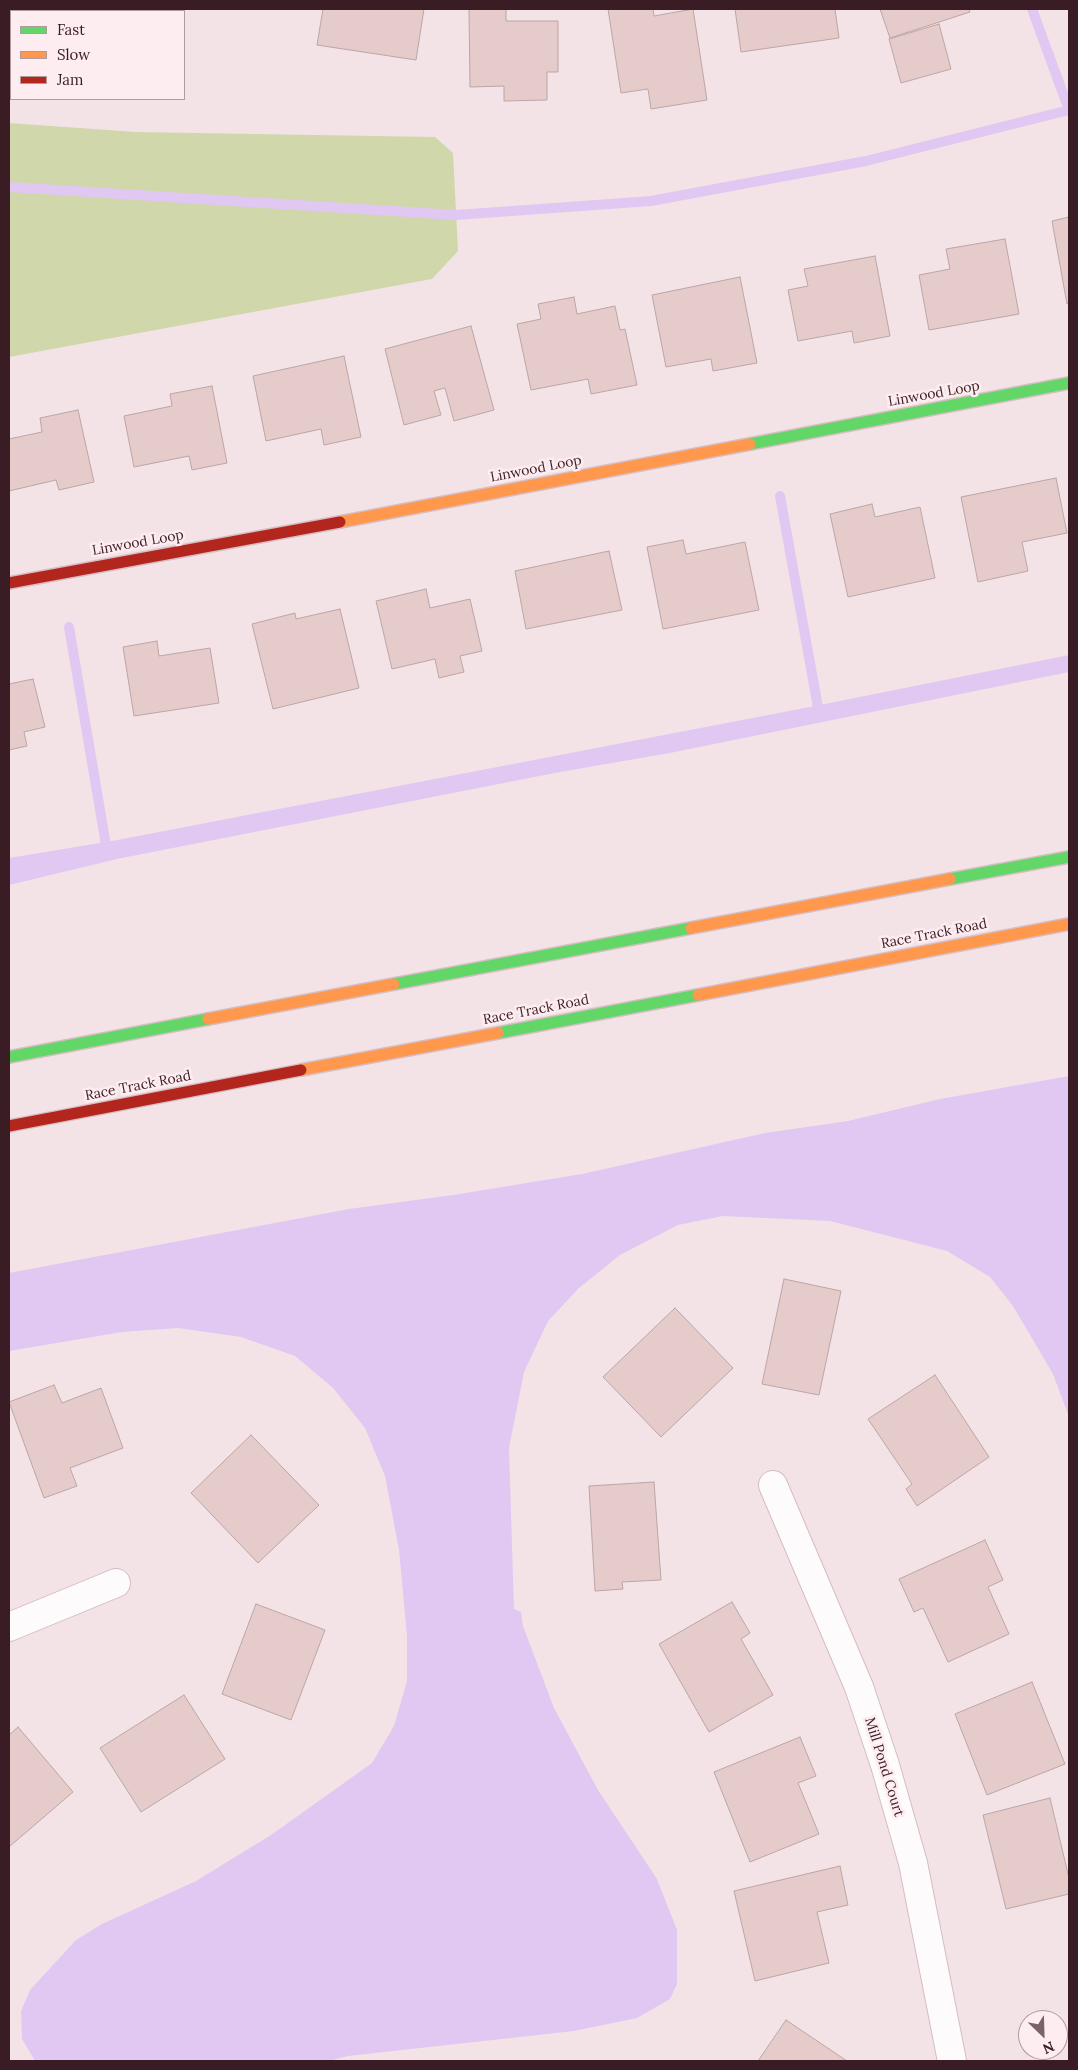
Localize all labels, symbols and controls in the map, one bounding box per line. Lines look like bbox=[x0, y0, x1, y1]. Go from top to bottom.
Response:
legend bbox=[10, 10, 185, 100]
text: Fast bbox=[57, 20, 85, 39]
text: Slow bbox=[57, 45, 90, 64]
text: Jam bbox=[57, 70, 84, 89]
street label: Linwood Loop bbox=[887, 378, 981, 410]
street label: Linwood Loop bbox=[489, 452, 583, 486]
street label: Linwood Loop bbox=[91, 527, 185, 559]
street label: Race Track Road bbox=[880, 915, 988, 953]
street label: Race Track Road bbox=[482, 991, 590, 1029]
street label: Race Track Road bbox=[84, 1067, 192, 1105]
street label: Mill Pond Court bbox=[861, 1715, 907, 1819]
north arrow bbox=[1018, 2010, 1068, 2060]
text: N bbox=[1040, 2037, 1057, 2058]

